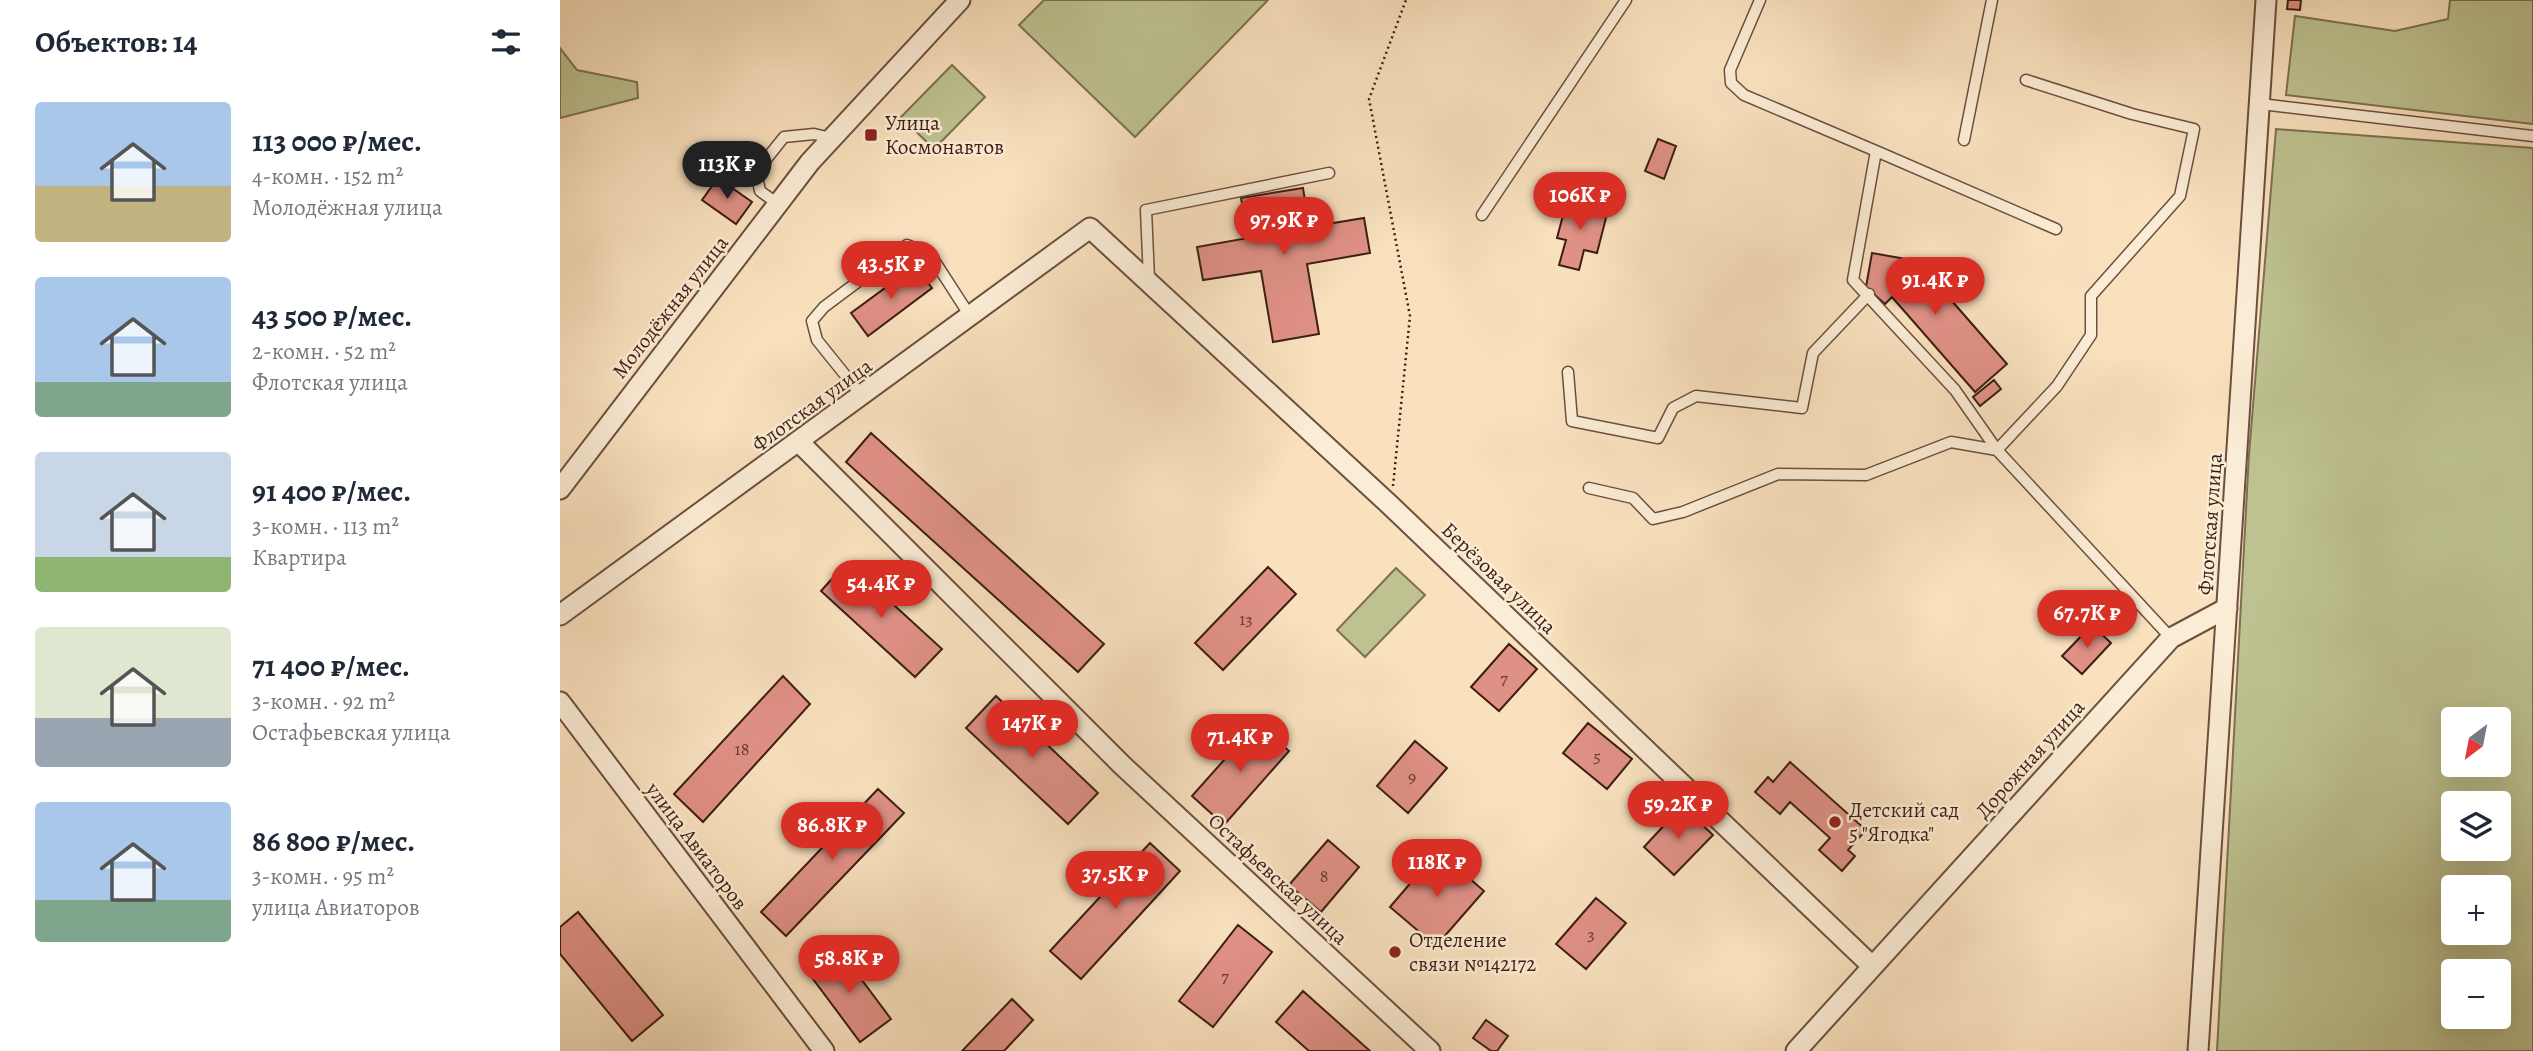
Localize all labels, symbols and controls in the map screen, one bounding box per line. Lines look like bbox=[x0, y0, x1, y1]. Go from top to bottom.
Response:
text: Объектов: 14 bbox=[35, 22, 197, 62]
icon: filters bbox=[487, 23, 525, 61]
place label: Улица Космонавтов bbox=[885, 109, 1004, 161]
text: 113 000 ₽/мес. bbox=[252, 121, 422, 161]
marker: Улица Космонавтов bbox=[863, 127, 879, 143]
icon: home bbox=[91, 130, 175, 214]
pin: 113K ₽ bbox=[670, 142, 784, 201]
text: 113K ₽ bbox=[698, 148, 756, 179]
text: 4-комн. · 152 m² bbox=[252, 161, 403, 192]
pin: 106K ₽ bbox=[1523, 173, 1637, 232]
text: 106K ₽ bbox=[1549, 179, 1611, 210]
text: Молодёжная улица bbox=[252, 192, 443, 223]
pin: 97.9K ₽ bbox=[1219, 198, 1349, 257]
text: 97.9K ₽ bbox=[1250, 204, 1318, 235]
street label: Молодёжная улица bbox=[605, 230, 735, 384]
pin: 43.5K ₽ bbox=[826, 242, 956, 301]
text: 43.5K ₽ bbox=[857, 248, 925, 279]
pin: 91.4K ₽ bbox=[1870, 258, 2000, 317]
text: 91.4K ₽ bbox=[1902, 264, 1968, 295]
text: 43 500 ₽/мес. bbox=[252, 296, 412, 336]
icon: home bbox=[91, 305, 175, 389]
text: 2-комн. · 52 m² bbox=[252, 336, 396, 367]
street label: Флотская улица bbox=[746, 352, 878, 458]
text: Флотская улица bbox=[252, 367, 408, 398]
street label: Флотская улица bbox=[2191, 452, 2229, 596]
text: 91 400 ₽/мес. bbox=[252, 471, 411, 511]
icon: home bbox=[91, 480, 175, 564]
text: 3-комн. · 113 m² bbox=[252, 511, 399, 542]
street label: Берёзовая улица bbox=[1435, 516, 1563, 640]
text: Квартира bbox=[252, 542, 347, 573]
pin: 54.4K ₽ bbox=[816, 560, 946, 620]
text: 54.4K ₽ bbox=[847, 567, 915, 598]
pin: 67.7K ₽ bbox=[2022, 590, 2152, 650]
text: 67.7K ₽ bbox=[2053, 597, 2121, 628]
house number: 13 bbox=[1239, 607, 1253, 631]
text: 71 400 ₽/мес. bbox=[252, 646, 410, 686]
icon: home bbox=[91, 655, 175, 739]
house number: 7 bbox=[1500, 666, 1508, 690]
text: 3-комн. · 92 m² bbox=[252, 686, 395, 717]
street label: Дорожная улица bbox=[1969, 693, 2091, 824]
pin: 147K ₽ bbox=[975, 700, 1089, 760]
text: 147K ₽ bbox=[1002, 707, 1062, 738]
north arrow bbox=[2441, 707, 2511, 777]
map controls bbox=[2441, 707, 2511, 1029]
pin: 71.4K ₽ bbox=[1175, 714, 1305, 774]
text: Остафьевская улица bbox=[252, 717, 451, 748]
text: 71.4K ₽ bbox=[1207, 721, 1273, 752]
house number: 18 bbox=[735, 737, 749, 761]
house number: 5 bbox=[1593, 744, 1601, 768]
house number: 9 bbox=[1408, 765, 1416, 789]
street label: улица Авиаторов bbox=[639, 776, 754, 916]
pin: 59.2K ₽ bbox=[1613, 782, 1743, 841]
text: 59.2K ₽ bbox=[1644, 788, 1712, 819]
button: layers bbox=[2441, 791, 2511, 861]
place label: Детский сад 5 "Ягодка" bbox=[1849, 796, 1959, 848]
pin: 86.8K ₽ bbox=[767, 802, 897, 862]
street label: Остафьевская улица bbox=[1202, 807, 1354, 951]
text: 86.8K ₽ bbox=[797, 809, 867, 840]
marker: Детский сад 5 "Ягодка" bbox=[1827, 814, 1843, 830]
text: 86 800 ₽/мес. bbox=[252, 821, 415, 861]
icon: home bbox=[91, 830, 175, 914]
pin: 118K ₽ bbox=[1380, 839, 1494, 899]
text: 118K ₽ bbox=[1408, 846, 1466, 877]
pin: 37.5K ₽ bbox=[1050, 852, 1180, 911]
text: 37.5K ₽ bbox=[1082, 858, 1148, 889]
text: 3-комн. · 95 m² bbox=[252, 861, 394, 892]
house number: 8 bbox=[1320, 864, 1328, 888]
button: + bbox=[2441, 875, 2511, 945]
text: улица Авиаторов bbox=[252, 892, 420, 923]
house number: 3 bbox=[1587, 922, 1595, 946]
place label: Отделение связи №142172 bbox=[1409, 926, 1536, 978]
pin: 58.8K ₽ bbox=[784, 936, 914, 995]
text: 58.8K ₽ bbox=[814, 942, 884, 973]
marker: Отделение связи №142172 bbox=[1387, 944, 1403, 960]
button: − bbox=[2441, 959, 2511, 1029]
house number: 7 bbox=[1221, 964, 1229, 988]

